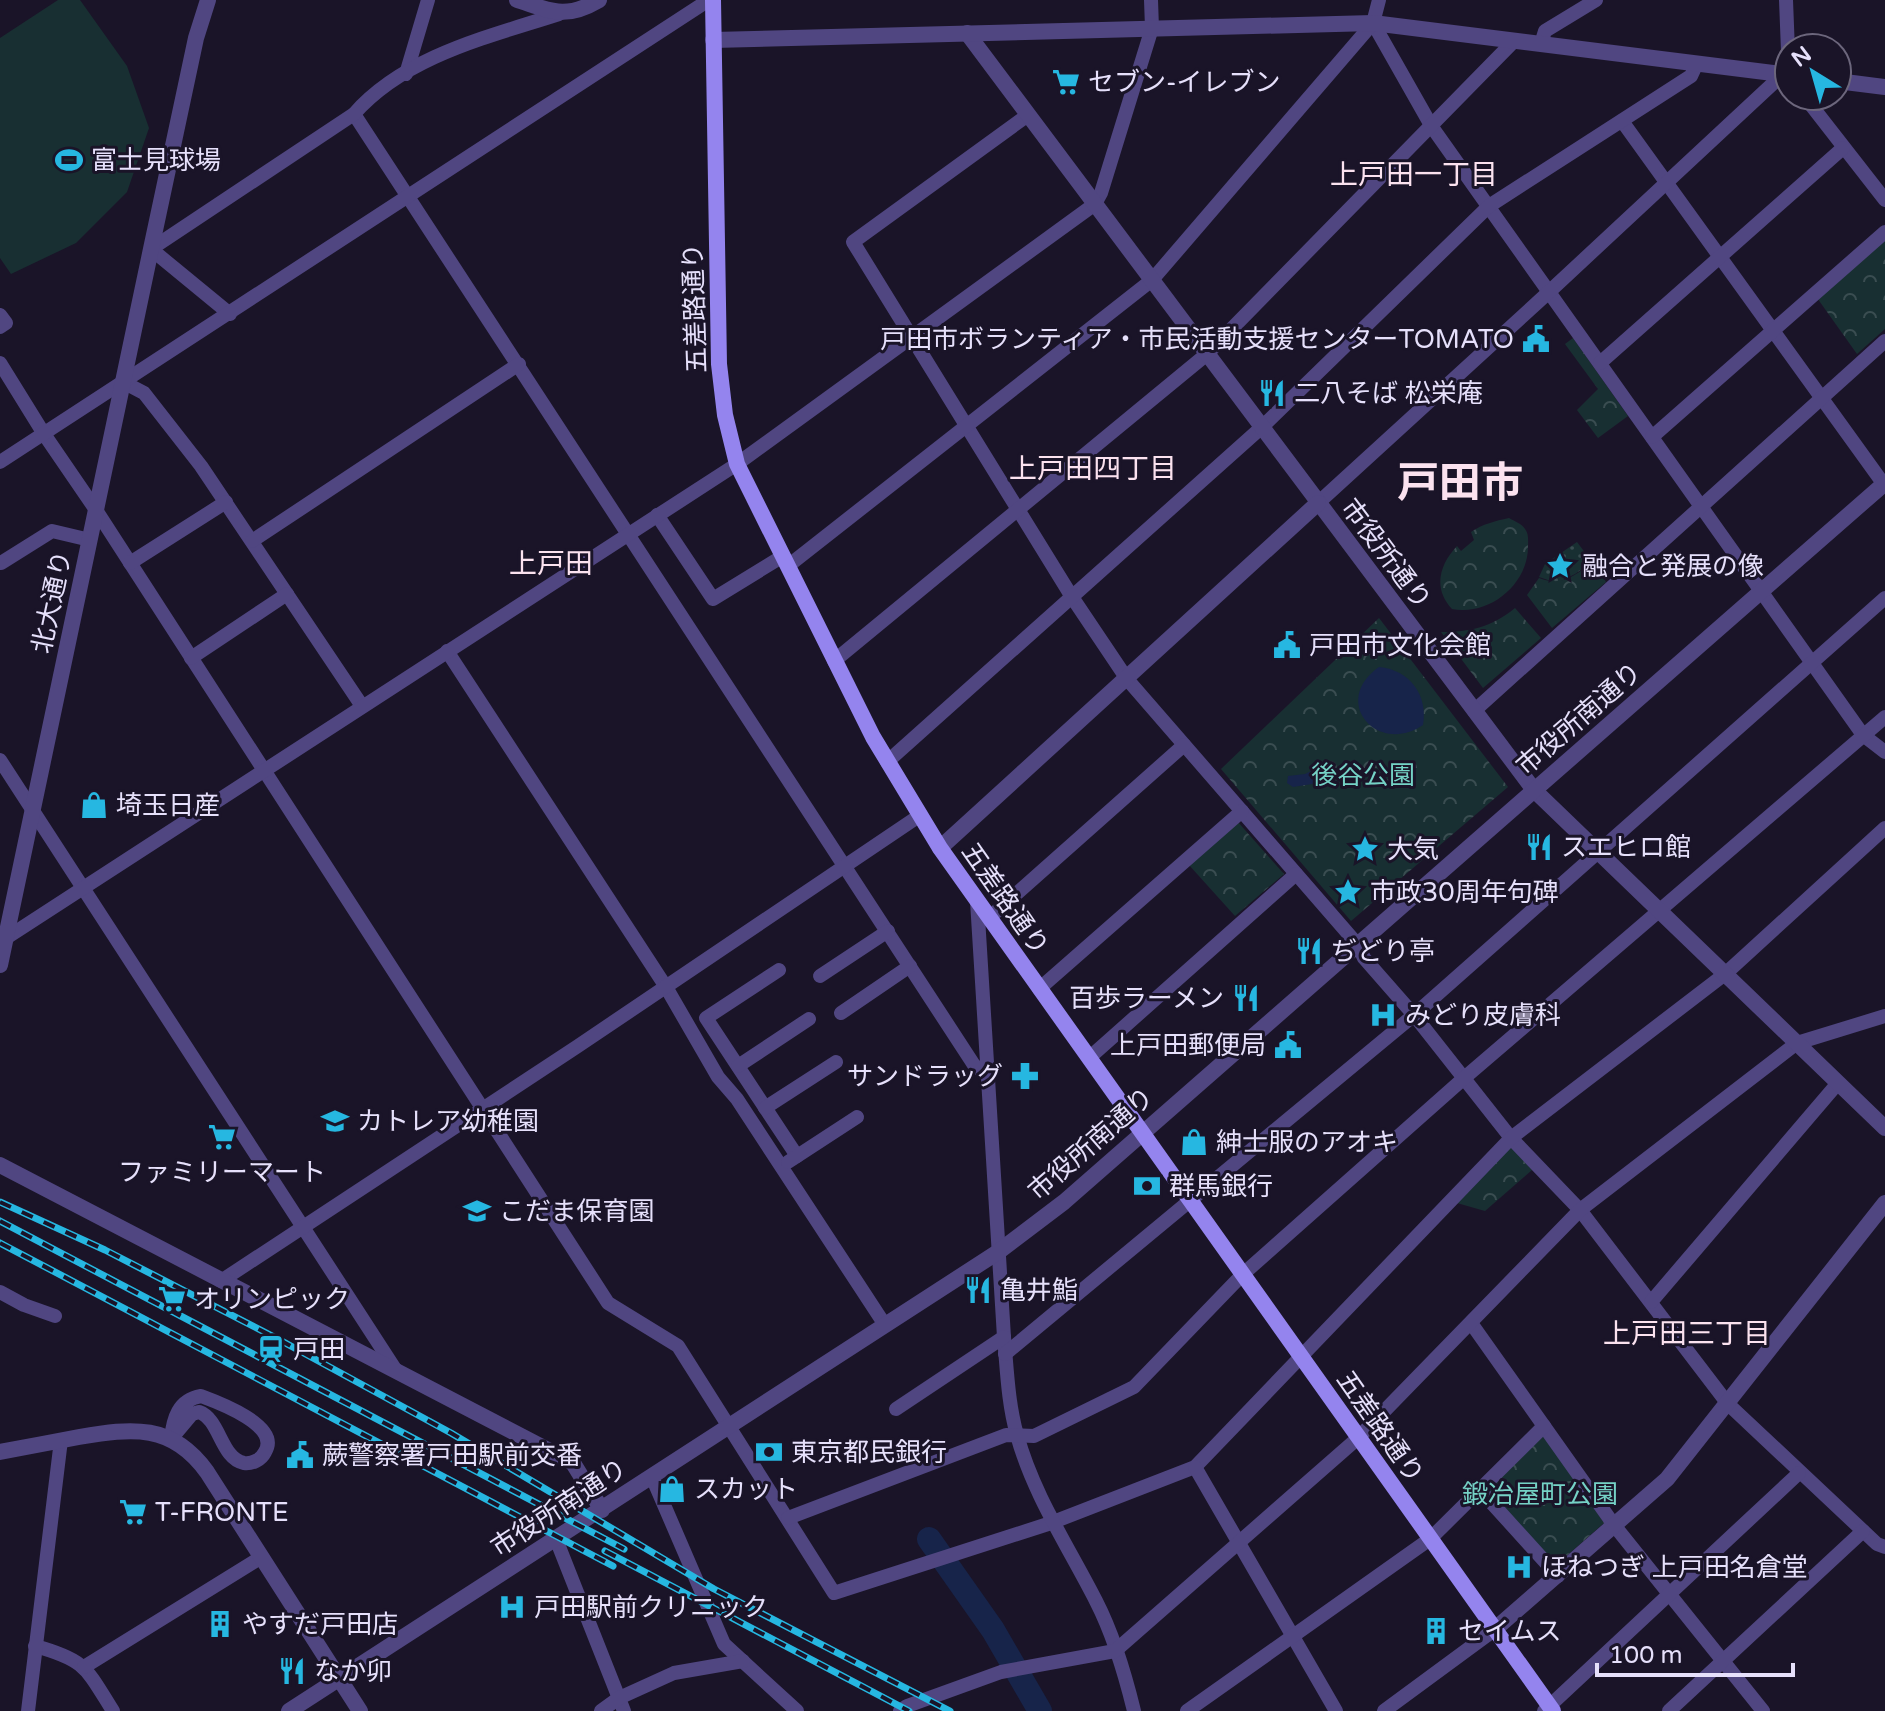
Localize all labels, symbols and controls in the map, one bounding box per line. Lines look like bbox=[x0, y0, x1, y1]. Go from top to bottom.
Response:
north arrow bbox=[1773, 32, 1853, 112]
text: N bbox=[1787, 41, 1816, 73]
supermarket icon: セブン-イレブン bbox=[1051, 67, 1081, 97]
place label: セブン-イレブン bbox=[1088, 67, 1281, 98]
sports icon: 富士見球場 bbox=[54, 145, 84, 175]
place label: 富士見球場 bbox=[91, 145, 221, 176]
district label: 上戸田一丁目 bbox=[1330, 158, 1498, 192]
street label: 五差路通り bbox=[677, 242, 713, 374]
place label: 戸田市ボランティア・市民活動支援センターTOMATO bbox=[880, 324, 1514, 355]
public building icon: 戸田市ボランティア・市民活動支援センターTOMATO bbox=[1521, 324, 1551, 354]
restaurant icon: 二八そば 松栄庵 bbox=[1257, 378, 1287, 408]
place label: 二八そば 松栄庵 bbox=[1294, 378, 1483, 409]
district label: 上戸田四丁目 bbox=[1009, 452, 1177, 486]
district label: 戸田市 bbox=[1397, 458, 1523, 509]
street label: 市役所通り bbox=[1334, 493, 1438, 615]
district label: 上戸田 bbox=[509, 547, 593, 581]
street label: 北大通り bbox=[26, 548, 78, 656]
place icon: 融合と発展の像 bbox=[1545, 551, 1575, 581]
place label: 融合と発展の像 bbox=[1582, 551, 1764, 582]
public building icon: 戸田市文化会館 bbox=[1272, 630, 1302, 660]
place label: 戸田市文化会館 bbox=[1309, 630, 1491, 661]
street label: 市役所南通り bbox=[1510, 656, 1648, 782]
park label: 後谷公園 bbox=[1311, 760, 1415, 791]
shop icon: 埼玉日産 bbox=[79, 790, 109, 820]
place label: 埼玉日産 bbox=[116, 790, 220, 821]
restaurant icon: スエヒロ館 bbox=[1524, 832, 1554, 862]
place label: スエヒロ館 bbox=[1561, 832, 1691, 863]
place icon: 大気 bbox=[1350, 834, 1380, 864]
place label: 大気 bbox=[1387, 834, 1439, 865]
street label: 五差路通り bbox=[955, 837, 1055, 961]
place icon: 市政30周年句碑 bbox=[1333, 877, 1363, 907]
place label: 市政30周年句碑 bbox=[1370, 877, 1559, 908]
restaurant icon: ぢどり亭 bbox=[1294, 936, 1324, 966]
place label: ぢどり亭 bbox=[1331, 936, 1435, 967]
place label: 百歩ラーメン bbox=[1069, 983, 1224, 1014]
restaurant icon: 百歩ラーメン bbox=[1231, 983, 1261, 1013]
hospital icon: みどり皮膚科 bbox=[1368, 1000, 1398, 1030]
place label: みどり皮膚科 bbox=[1405, 1000, 1561, 1031]
place label: 上戸田郵便局 bbox=[1110, 1030, 1266, 1061]
public building icon: 上戸田郵便局 bbox=[1273, 1030, 1303, 1060]
place label: サンドラッグ bbox=[847, 1061, 1003, 1092]
pharmacy icon: サンドラッグ bbox=[1010, 1061, 1040, 1091]
street label: 市役所南通り bbox=[1022, 1081, 1160, 1207]
school or university icon: カトレア幼稚園 bbox=[320, 1106, 350, 1136]
place label: カトレア幼稚園 bbox=[357, 1106, 539, 1137]
supermarket icon: ファミリーマート bbox=[207, 1122, 237, 1152]
shop icon: 紳士服のアオキ bbox=[1179, 1127, 1209, 1157]
place label: 紳士服のアオキ bbox=[1216, 1127, 1398, 1158]
place label: ファミリーマート bbox=[118, 1157, 326, 1188]
bank icon: 群馬銀行 bbox=[1132, 1171, 1162, 1201]
place label: 群馬銀行 bbox=[1169, 1171, 1273, 1202]
school or university icon: こだま保育園 bbox=[462, 1196, 492, 1226]
place label: こだま保育園 bbox=[499, 1196, 654, 1227]
restaurant icon: 亀井鮨 bbox=[963, 1275, 993, 1305]
place label: 亀井鮨 bbox=[1000, 1275, 1078, 1306]
supermarket icon: オリンピック bbox=[157, 1284, 187, 1314]
place label: オリンピック bbox=[194, 1284, 350, 1315]
district label: 上戸田三丁目 bbox=[1603, 1317, 1771, 1351]
station icon: 戸田 bbox=[256, 1334, 286, 1364]
place label: 戸田 bbox=[293, 1334, 345, 1365]
street label: 五差路通り bbox=[1330, 1365, 1430, 1489]
bank icon: 東京都民銀行 bbox=[754, 1437, 784, 1467]
place label: 東京都民銀行 bbox=[791, 1437, 947, 1468]
public building icon: 蕨警察署戸田駅前交番 bbox=[285, 1440, 315, 1470]
place label: 蕨警察署戸田駅前交番 bbox=[322, 1440, 582, 1471]
street label: 市役所南通り bbox=[485, 1453, 633, 1563]
shop icon: スカット bbox=[657, 1474, 687, 1504]
place label: スカット bbox=[694, 1474, 798, 1505]
park label: 鍛冶屋町公園 bbox=[1462, 1479, 1618, 1510]
supermarket icon: T-FRONTE bbox=[118, 1497, 148, 1527]
place label: T-FRONTE bbox=[155, 1497, 289, 1528]
hospital icon: ほねつぎ 上戸田名倉堂 bbox=[1504, 1552, 1534, 1582]
place label: ほねつぎ 上戸田名倉堂 bbox=[1541, 1552, 1808, 1583]
hospital icon: 戸田駅前クリニック bbox=[497, 1592, 527, 1622]
place label: 戸田駅前クリニック bbox=[534, 1592, 768, 1623]
building icon: やすだ戸田店 bbox=[205, 1609, 235, 1639]
place label: やすだ戸田店 bbox=[242, 1609, 398, 1640]
building icon: セイムス bbox=[1421, 1616, 1451, 1646]
place label: セイムス bbox=[1458, 1616, 1561, 1647]
scale bar bbox=[1597, 1627, 1793, 1677]
text: 100 m bbox=[1609, 1641, 1683, 1670]
restaurant icon: なか卯 bbox=[277, 1656, 307, 1686]
place label: なか卯 bbox=[314, 1656, 392, 1687]

